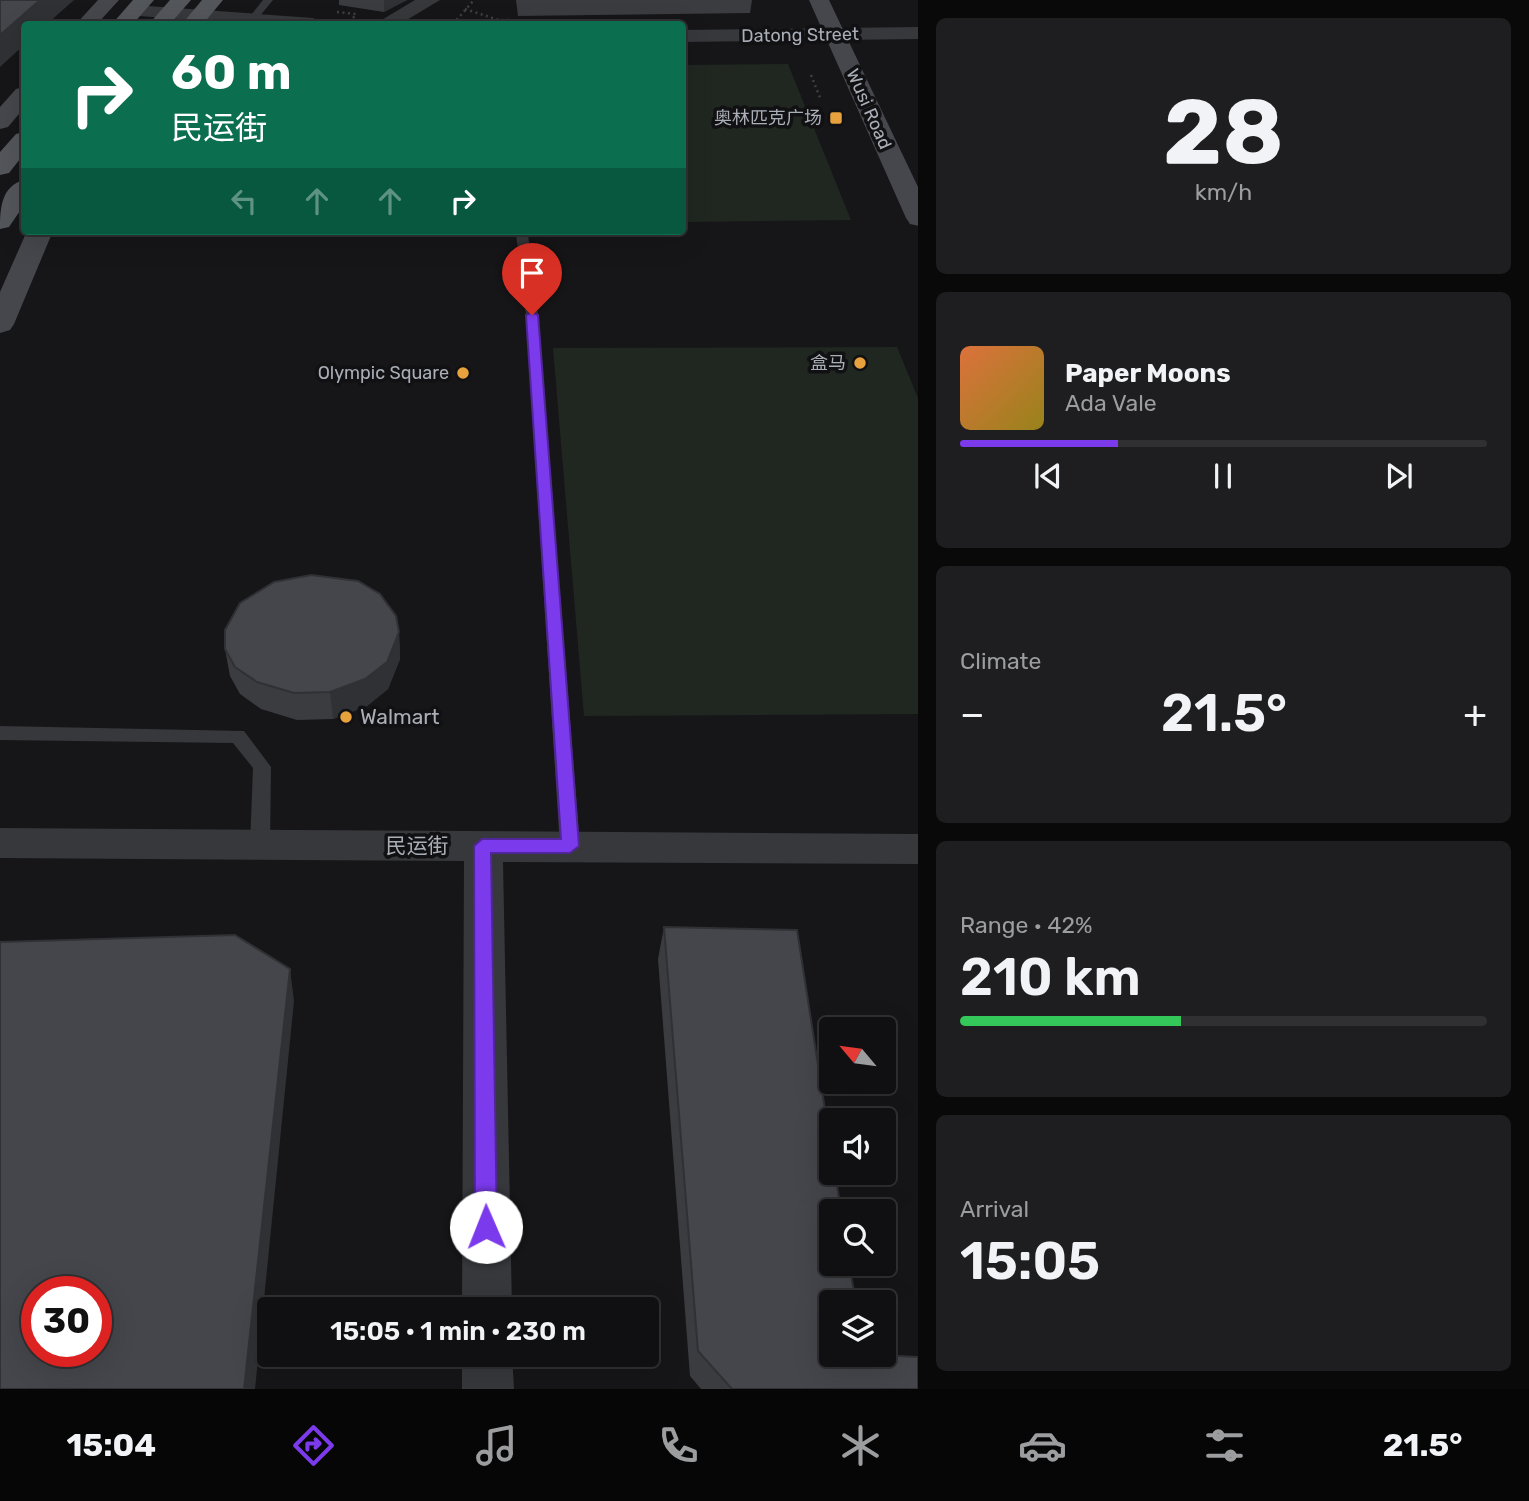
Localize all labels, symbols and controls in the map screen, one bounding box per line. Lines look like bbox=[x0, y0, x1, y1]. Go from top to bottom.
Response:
street label: Datong Street bbox=[741, 23, 859, 47]
text: 60 m bbox=[171, 43, 292, 101]
icon: right bbox=[56, 49, 147, 140]
street label: Wusi Road bbox=[842, 65, 896, 153]
text: 28 bbox=[1163, 78, 1284, 186]
place label: 奥林匹克广场 bbox=[714, 107, 822, 129]
text: 民运街 bbox=[171, 109, 267, 147]
marker: 奥林匹克广场 bbox=[828, 110, 844, 126]
text: km/h bbox=[1195, 178, 1252, 206]
icon: left bbox=[225, 182, 263, 220]
icon: ahead bbox=[298, 182, 336, 220]
icon: ahead bbox=[371, 182, 409, 220]
icon: right bbox=[444, 182, 482, 220]
pin bbox=[502, 243, 562, 315]
icon: arrive bbox=[513, 254, 551, 292]
place label: 盒马 bbox=[810, 352, 846, 374]
marker: 盒马 bbox=[852, 355, 868, 371]
text: Paper Moons bbox=[1065, 358, 1231, 389]
place label: Olympic Square bbox=[318, 362, 449, 384]
marker: Olympic Square bbox=[455, 365, 471, 381]
text: Ada Vale bbox=[1065, 389, 1157, 417]
icon: previous bbox=[1029, 457, 1067, 495]
icon: pause bbox=[1204, 457, 1242, 495]
icon: next bbox=[1380, 457, 1418, 495]
text: Climate bbox=[960, 647, 1041, 675]
text: 21.5° bbox=[1161, 682, 1287, 744]
text: − bbox=[960, 691, 985, 737]
text: + bbox=[1463, 691, 1487, 737]
place label: Walmart bbox=[360, 704, 440, 729]
marker: Walmart bbox=[338, 709, 354, 725]
street label: 民运街 bbox=[386, 833, 449, 858]
text: Range · 42% bbox=[960, 911, 1092, 939]
text: 210 km bbox=[960, 946, 1141, 1008]
north arrow bbox=[819, 1017, 896, 1094]
map controls bbox=[819, 1017, 896, 1367]
button: sound bbox=[819, 1108, 896, 1185]
position arrow bbox=[449, 1190, 523, 1264]
text: Arrival bbox=[960, 1195, 1029, 1223]
button: search bbox=[819, 1199, 896, 1276]
text: 15:05 bbox=[960, 1230, 1100, 1292]
speed limit sign: 30 bbox=[21, 1276, 112, 1367]
button: layers bbox=[819, 1290, 896, 1367]
text: 15:05 · 1 min · 230 m bbox=[330, 1316, 586, 1347]
icon: directions bbox=[289, 1421, 338, 1470]
icon: music bbox=[472, 1421, 521, 1470]
icon: phone bbox=[654, 1421, 703, 1470]
icon: climate bbox=[836, 1421, 885, 1470]
icon: car bbox=[1018, 1421, 1067, 1470]
icon: filters bbox=[1200, 1421, 1249, 1470]
text: 15:04 bbox=[67, 1426, 156, 1464]
text: 21.5° bbox=[1383, 1426, 1462, 1464]

